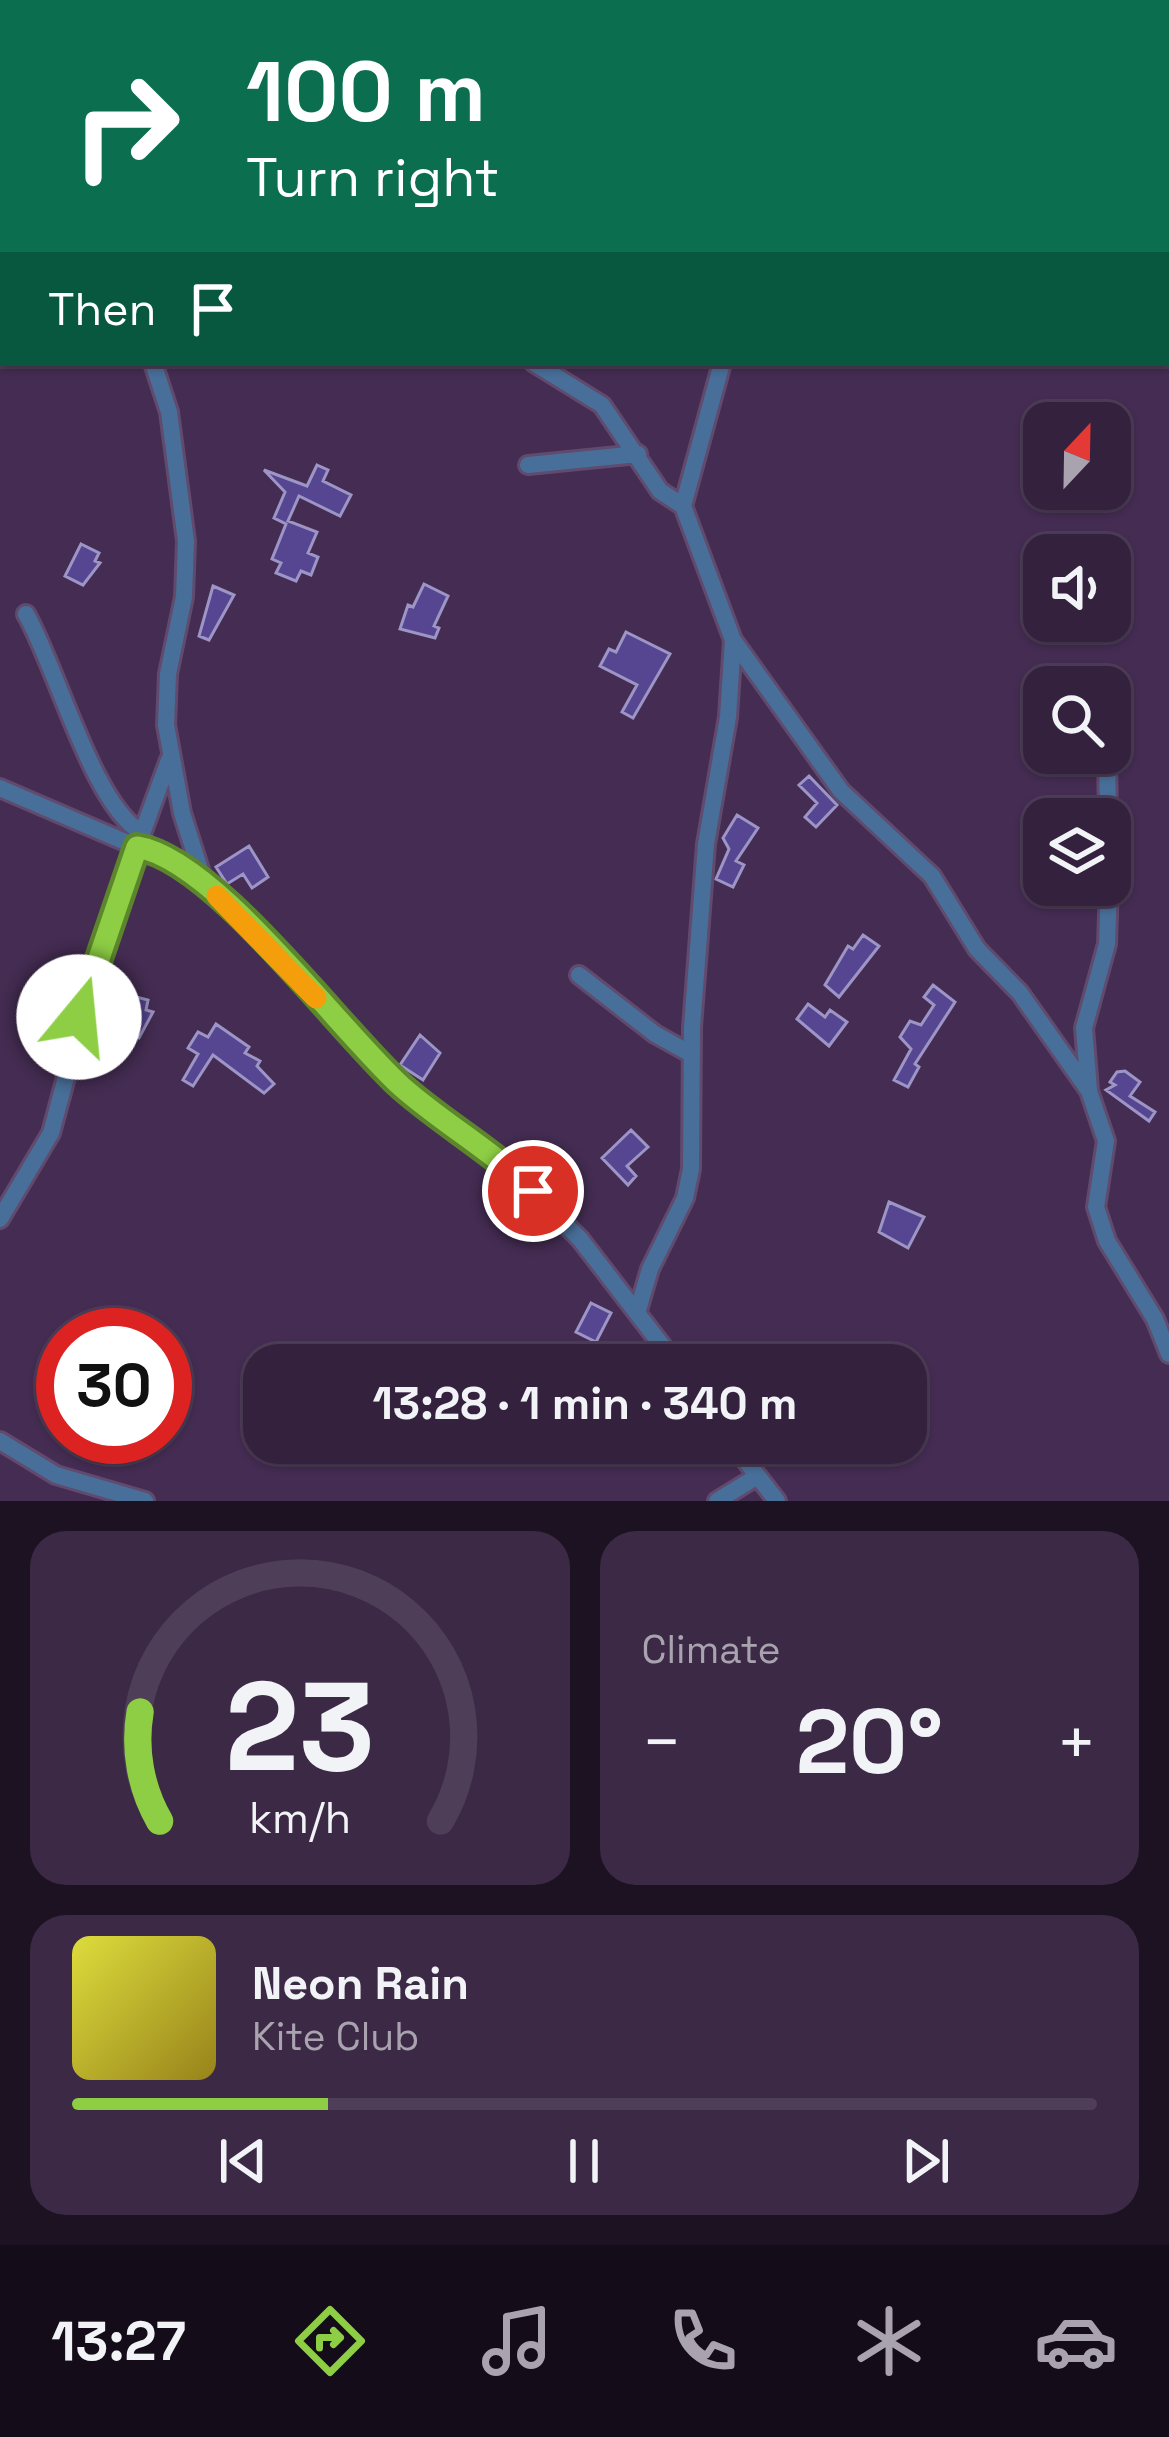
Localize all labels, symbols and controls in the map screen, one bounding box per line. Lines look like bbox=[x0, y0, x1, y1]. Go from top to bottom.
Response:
text: 100 m bbox=[246, 38, 486, 146]
icon: right bbox=[48, 48, 204, 204]
text: Turn right bbox=[246, 143, 499, 212]
icon: arrive bbox=[180, 276, 246, 342]
text: Then bbox=[48, 281, 156, 338]
north arrow bbox=[1023, 402, 1131, 510]
map controls bbox=[1023, 402, 1131, 906]
button: sound bbox=[1023, 534, 1131, 642]
button: search bbox=[1023, 666, 1131, 774]
button: layers bbox=[1023, 798, 1131, 906]
position arrow bbox=[16, 954, 142, 1080]
pin bbox=[482, 1140, 584, 1242]
icon: arrive bbox=[500, 1158, 566, 1224]
speed limit sign: 30 bbox=[36, 1308, 192, 1464]
text: 13:28 · 1 min · 340 m bbox=[372, 1375, 798, 1432]
text: Climate bbox=[642, 1625, 781, 1674]
text: 23 bbox=[225, 1647, 375, 1806]
text: 20° bbox=[796, 1684, 943, 1799]
text: − bbox=[642, 1700, 682, 1784]
text: + bbox=[1056, 1700, 1097, 1784]
text: km/h bbox=[249, 1791, 351, 1846]
text: Neon Rain bbox=[252, 1955, 469, 2012]
text: Kite Club bbox=[252, 2012, 419, 2061]
icon: previous bbox=[210, 2128, 276, 2194]
icon: pause bbox=[551, 2128, 617, 2194]
icon: next bbox=[893, 2128, 959, 2194]
icon: directions bbox=[288, 2299, 372, 2383]
icon: music bbox=[475, 2299, 559, 2383]
icon: phone bbox=[661, 2299, 745, 2383]
icon: climate bbox=[847, 2299, 931, 2383]
icon: car bbox=[1034, 2299, 1118, 2383]
text: 13:27 bbox=[51, 2307, 186, 2376]

